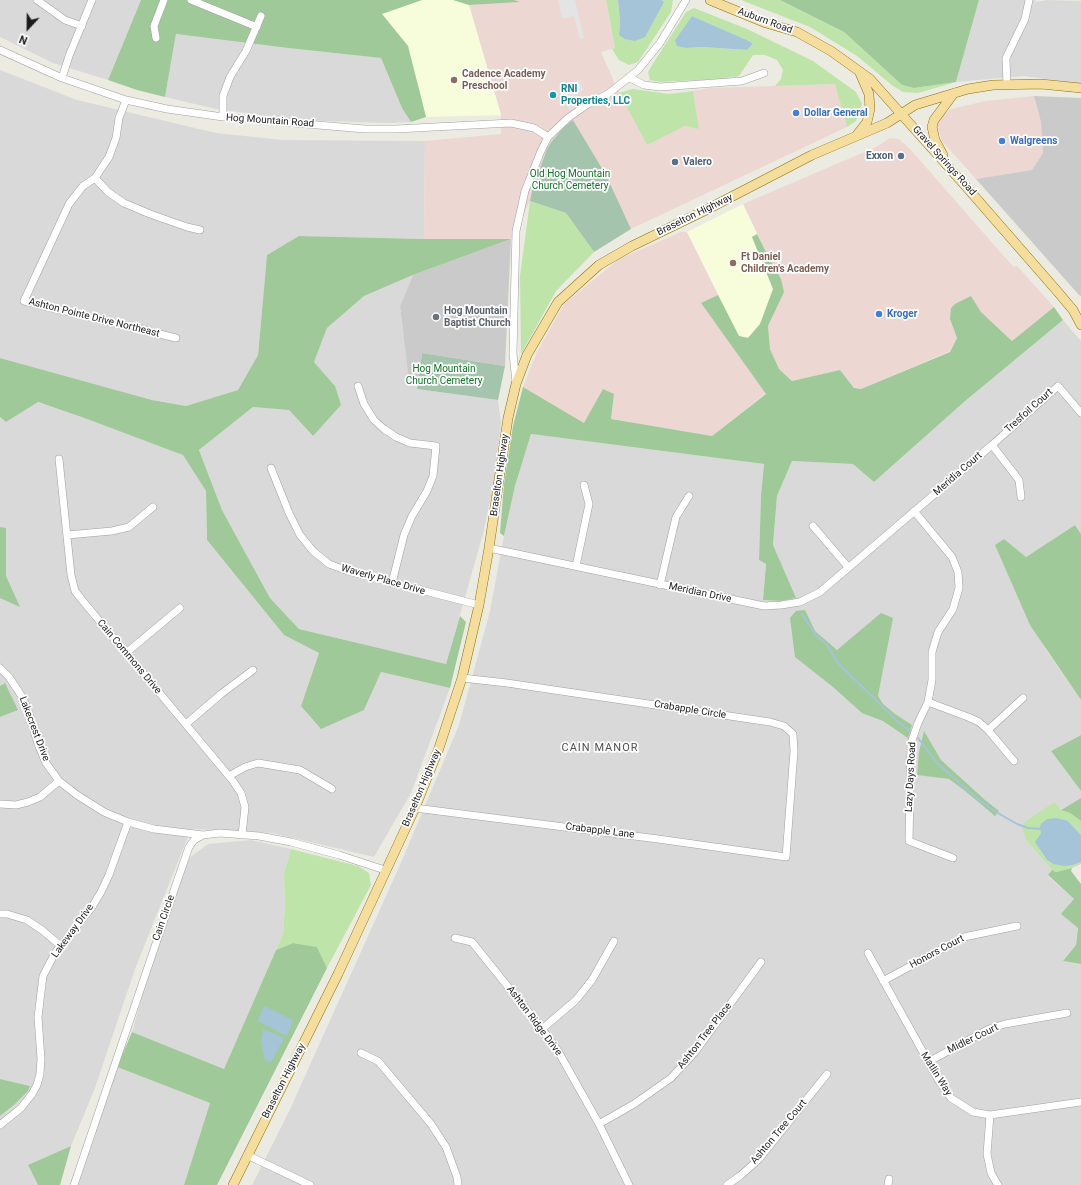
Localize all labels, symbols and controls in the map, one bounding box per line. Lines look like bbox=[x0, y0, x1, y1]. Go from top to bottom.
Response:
street label: Auburn Road bbox=[736, 6, 794, 36]
north arrow bbox=[8, 8, 48, 48]
text: N bbox=[17, 32, 29, 47]
place label: Cadence Academy Preschool bbox=[462, 68, 546, 92]
marker: Cadence Academy Preschool bbox=[449, 75, 459, 85]
place label: RNI Properties, LLC bbox=[561, 83, 630, 106]
marker: RNI Properties, LLC bbox=[548, 90, 558, 100]
place label: Dollar General bbox=[804, 107, 868, 119]
marker: Dollar General bbox=[791, 108, 801, 118]
street label: Hog Mountain Road bbox=[225, 112, 315, 130]
street label: Gravel Springs Road bbox=[910, 124, 978, 198]
place label: Walgreens bbox=[1010, 135, 1057, 147]
marker: Walgreens bbox=[997, 136, 1007, 146]
place label: Exxon bbox=[866, 150, 893, 162]
marker: Exxon bbox=[896, 151, 906, 161]
place label: Valero bbox=[683, 156, 712, 168]
marker: Valero bbox=[670, 157, 680, 167]
park label: Old Hog Mountain Church Cemetery bbox=[530, 168, 610, 192]
street label: Braselton Highway bbox=[655, 191, 735, 239]
place label: Ft Daniel Children's Academy bbox=[741, 251, 829, 274]
marker: Ft Daniel Children's Academy bbox=[728, 258, 738, 268]
street label: Ashton Pointe Drive Northeast bbox=[27, 296, 161, 340]
place label: Hog Mountain Baptist Church bbox=[444, 305, 511, 328]
place label: Kroger bbox=[887, 308, 917, 320]
marker: Kroger bbox=[874, 309, 884, 319]
marker: Hog Mountain Baptist Church bbox=[431, 312, 441, 322]
park label: Hog Mountain Church Cemetery bbox=[406, 363, 482, 386]
street label: Tresfoil Court bbox=[1003, 386, 1055, 436]
street label: Braselton Highway bbox=[488, 433, 512, 517]
street label: Meridia Court bbox=[931, 450, 985, 498]
street label: Waverly Place Drive bbox=[340, 562, 426, 598]
street label: Meridian Drive bbox=[668, 580, 732, 606]
street label: Cain Commons Drive bbox=[94, 617, 164, 697]
street label: Lakecrest Drive bbox=[16, 695, 52, 763]
street label: Crabapple Circle bbox=[653, 698, 727, 722]
district label: CAIN MANOR bbox=[562, 741, 638, 755]
street label: Lazy Days Road bbox=[903, 742, 919, 812]
street label: Braselton Highway bbox=[400, 747, 444, 829]
street label: Crabapple Lane bbox=[565, 821, 635, 841]
street label: Cain Circle bbox=[151, 894, 177, 942]
street label: Lakeway Drive bbox=[49, 902, 97, 960]
street label: Honors Court bbox=[908, 933, 966, 971]
street label: Ashton Ridge Drive bbox=[504, 984, 564, 1058]
street label: Ashton Tree Place bbox=[675, 1000, 735, 1072]
street label: Midler Court bbox=[946, 1022, 1000, 1056]
street label: Braselton Highway bbox=[260, 1041, 308, 1121]
street label: Matlin Way bbox=[918, 1050, 954, 1098]
street label: Ashton Tree Court bbox=[748, 1097, 810, 1167]

